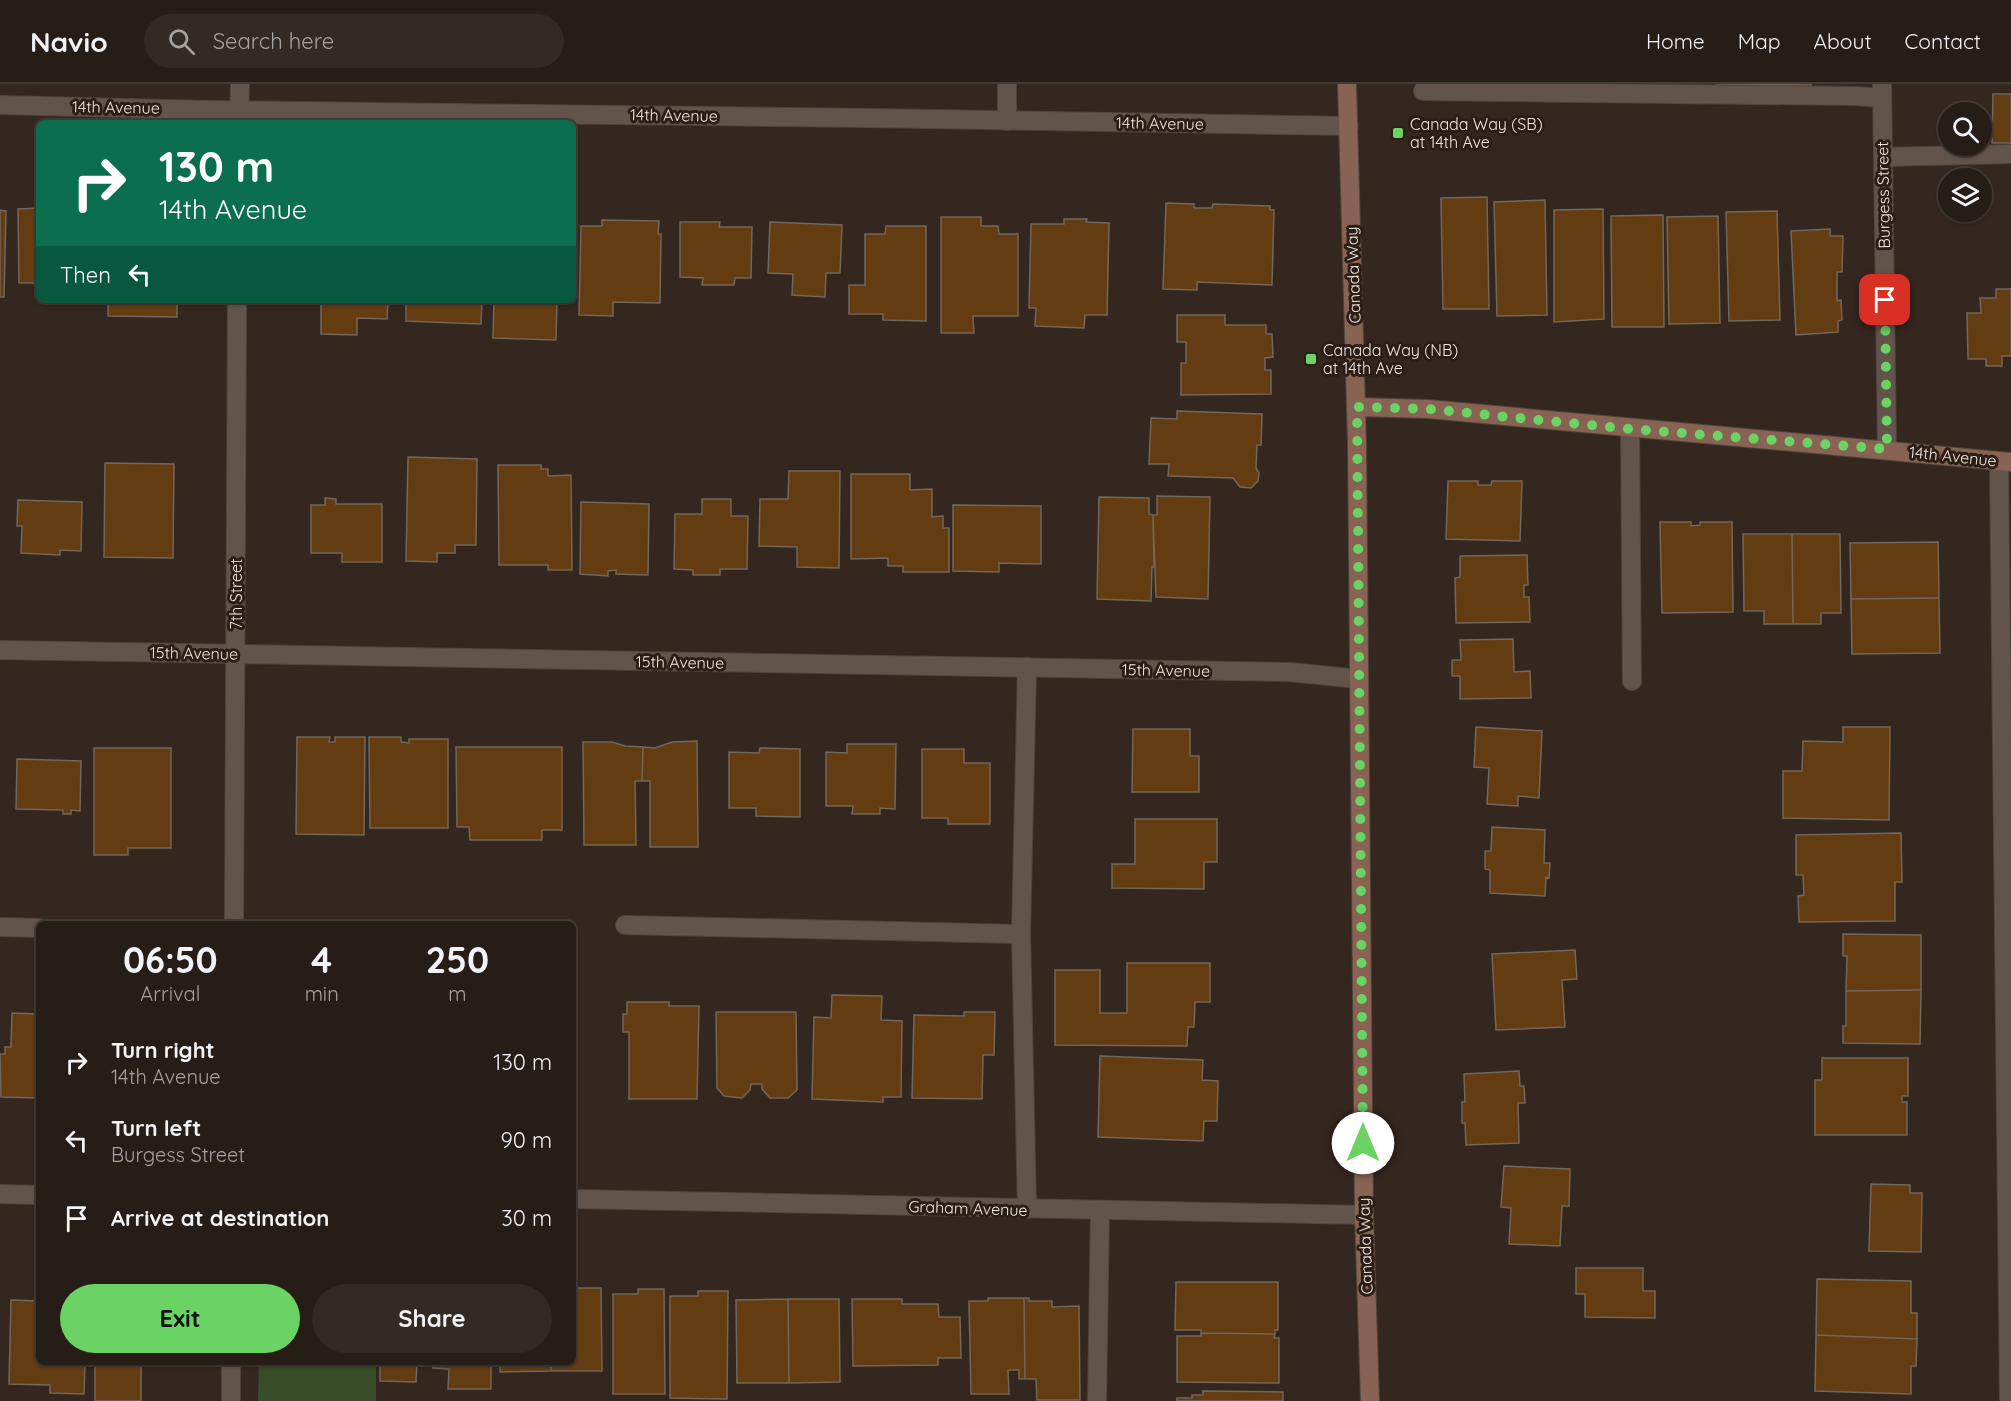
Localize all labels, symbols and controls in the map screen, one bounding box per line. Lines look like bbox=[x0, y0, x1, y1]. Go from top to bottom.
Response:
search box bbox=[144, 14, 564, 68]
text: Navio bbox=[30, 24, 108, 59]
icon: search bbox=[165, 25, 198, 58]
text: Search here bbox=[213, 27, 334, 55]
text: Home bbox=[1646, 28, 1705, 54]
text: Map bbox=[1738, 28, 1781, 54]
text: About bbox=[1814, 28, 1872, 54]
text: Contact bbox=[1905, 28, 1981, 54]
street label: 14th Avenue bbox=[72, 96, 160, 118]
map controls bbox=[1938, 102, 1992, 222]
button: search bbox=[1938, 102, 1992, 156]
street label: 14th Avenue bbox=[630, 104, 718, 126]
street label: 14th Avenue bbox=[1116, 112, 1204, 134]
place label: Canada Way (SB) at 14th Ave bbox=[1410, 114, 1543, 152]
marker: Canada Way (SB) at 14th Ave bbox=[1391, 126, 1405, 140]
text: 130 m bbox=[159, 140, 274, 193]
street label: Burgess Street bbox=[1872, 141, 1894, 249]
icon: right bbox=[60, 144, 138, 222]
button: layers bbox=[1938, 168, 1992, 222]
text: 14th Avenue bbox=[159, 192, 307, 226]
street label: Canada Way bbox=[1341, 226, 1365, 324]
icon: left bbox=[123, 258, 156, 291]
text: Then bbox=[60, 261, 111, 289]
pin bbox=[1859, 274, 1910, 325]
icon: arrive bbox=[1868, 283, 1901, 316]
place label: Canada Way (NB) at 14th Ave bbox=[1323, 340, 1458, 378]
marker: Canada Way (NB) at 14th Ave bbox=[1304, 352, 1318, 366]
street label: 14th Avenue bbox=[1908, 441, 1998, 471]
street label: 7th Street bbox=[226, 559, 246, 629]
street label: 15th Avenue bbox=[150, 642, 238, 664]
street label: 15th Avenue bbox=[636, 651, 724, 673]
street label: 15th Avenue bbox=[1122, 659, 1210, 681]
text: 06:50 bbox=[123, 937, 218, 982]
text: 4 bbox=[311, 937, 332, 982]
text: 250 bbox=[426, 937, 489, 982]
text: Arrival bbox=[140, 981, 200, 1006]
text: min bbox=[305, 981, 339, 1006]
text: m bbox=[448, 981, 466, 1006]
text: Turn right bbox=[111, 1036, 215, 1064]
icon: right bbox=[60, 1046, 93, 1079]
text: 130 m bbox=[493, 1048, 552, 1076]
text: 14th Avenue bbox=[111, 1064, 221, 1089]
position arrow bbox=[1331, 1111, 1395, 1175]
text: Turn left bbox=[111, 1114, 201, 1142]
icon: left bbox=[60, 1124, 93, 1157]
text: 90 m bbox=[501, 1126, 552, 1154]
text: Burgess Street bbox=[111, 1142, 245, 1167]
street label: Graham Avenue bbox=[908, 1196, 1028, 1220]
street label: Canada Way bbox=[1353, 1197, 1377, 1295]
icon: arrive bbox=[60, 1202, 93, 1235]
text: Arrive at destination bbox=[111, 1204, 329, 1232]
text: 30 m bbox=[501, 1204, 552, 1232]
button: Exit bbox=[60, 1284, 300, 1353]
button: Share bbox=[312, 1284, 552, 1353]

